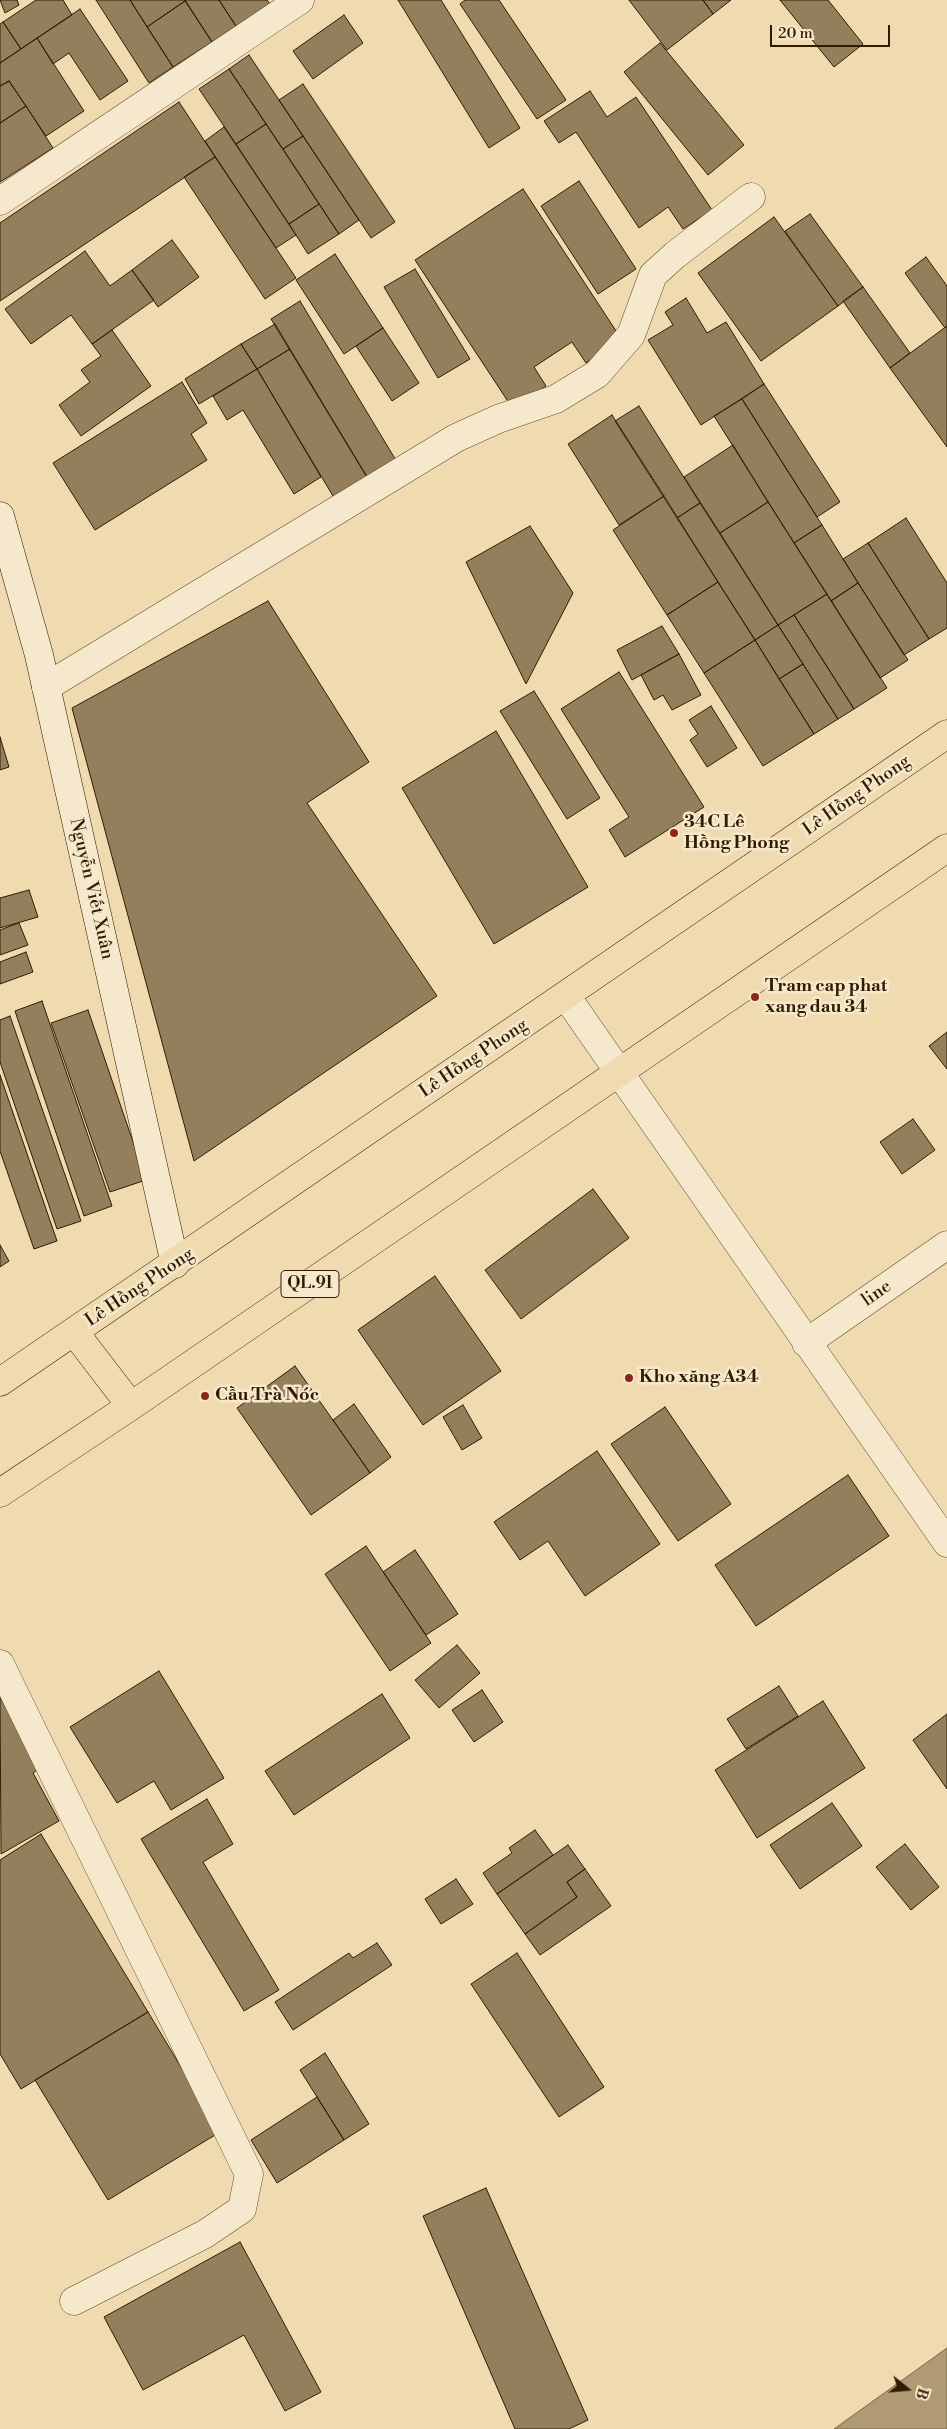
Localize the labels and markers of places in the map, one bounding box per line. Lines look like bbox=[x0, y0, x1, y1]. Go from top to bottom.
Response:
place label: 34C Lê Hồng Phong bbox=[684, 812, 789, 854]
marker: 34C Lê Hồng Phong bbox=[668, 827, 680, 839]
place label: Tram cap phat xang dau 34 bbox=[765, 976, 887, 1019]
marker: Tram cap phat xang dau 34 bbox=[749, 991, 761, 1003]
place label: Kho xăng A34 bbox=[639, 1367, 759, 1389]
marker: Kho xăng A34 bbox=[623, 1372, 635, 1384]
place label: Cầu Trà Nóc bbox=[215, 1385, 319, 1407]
marker: Cầu Trà Nóc bbox=[199, 1390, 211, 1402]

